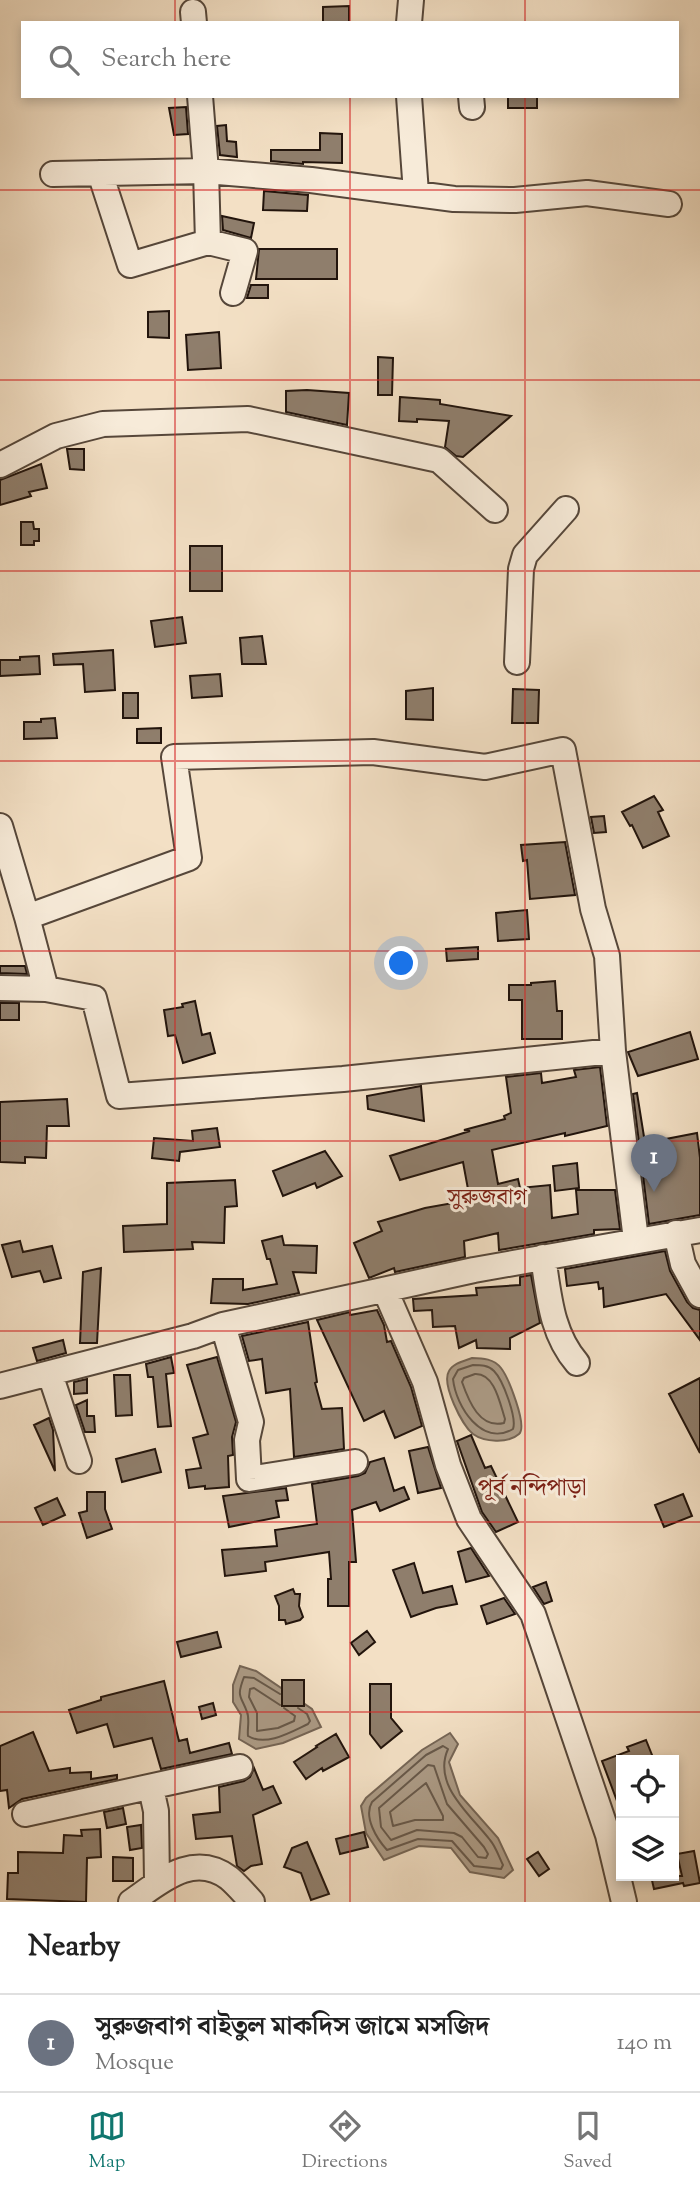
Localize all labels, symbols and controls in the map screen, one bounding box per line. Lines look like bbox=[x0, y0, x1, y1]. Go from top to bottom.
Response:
search box bbox=[21, 21, 679, 98]
icon: search bbox=[45, 41, 83, 79]
text: Search here bbox=[101, 41, 231, 78]
your location bbox=[384, 946, 418, 980]
pin: 1 bbox=[631, 1134, 677, 1192]
district label: সুরুজবাগ bbox=[446, 1182, 528, 1215]
district label: পূর্ব নন্দিপাড়া bbox=[478, 1472, 586, 1506]
map controls bbox=[616, 1755, 679, 1881]
button: locate bbox=[616, 1755, 679, 1818]
button: layers bbox=[616, 1818, 679, 1881]
text: Nearby bbox=[28, 1926, 120, 1969]
text: সুরুজবাগ বাইতুল মাকদিস জামে মসজিদ bbox=[95, 2009, 489, 2046]
text: 1 bbox=[47, 2027, 55, 2060]
text: 140 m bbox=[617, 2027, 672, 2060]
text: Mosque bbox=[95, 2047, 174, 2080]
tab: Map bbox=[88, 2107, 126, 2176]
tab: Directions bbox=[302, 2107, 387, 2176]
tab: Saved bbox=[563, 2107, 612, 2176]

